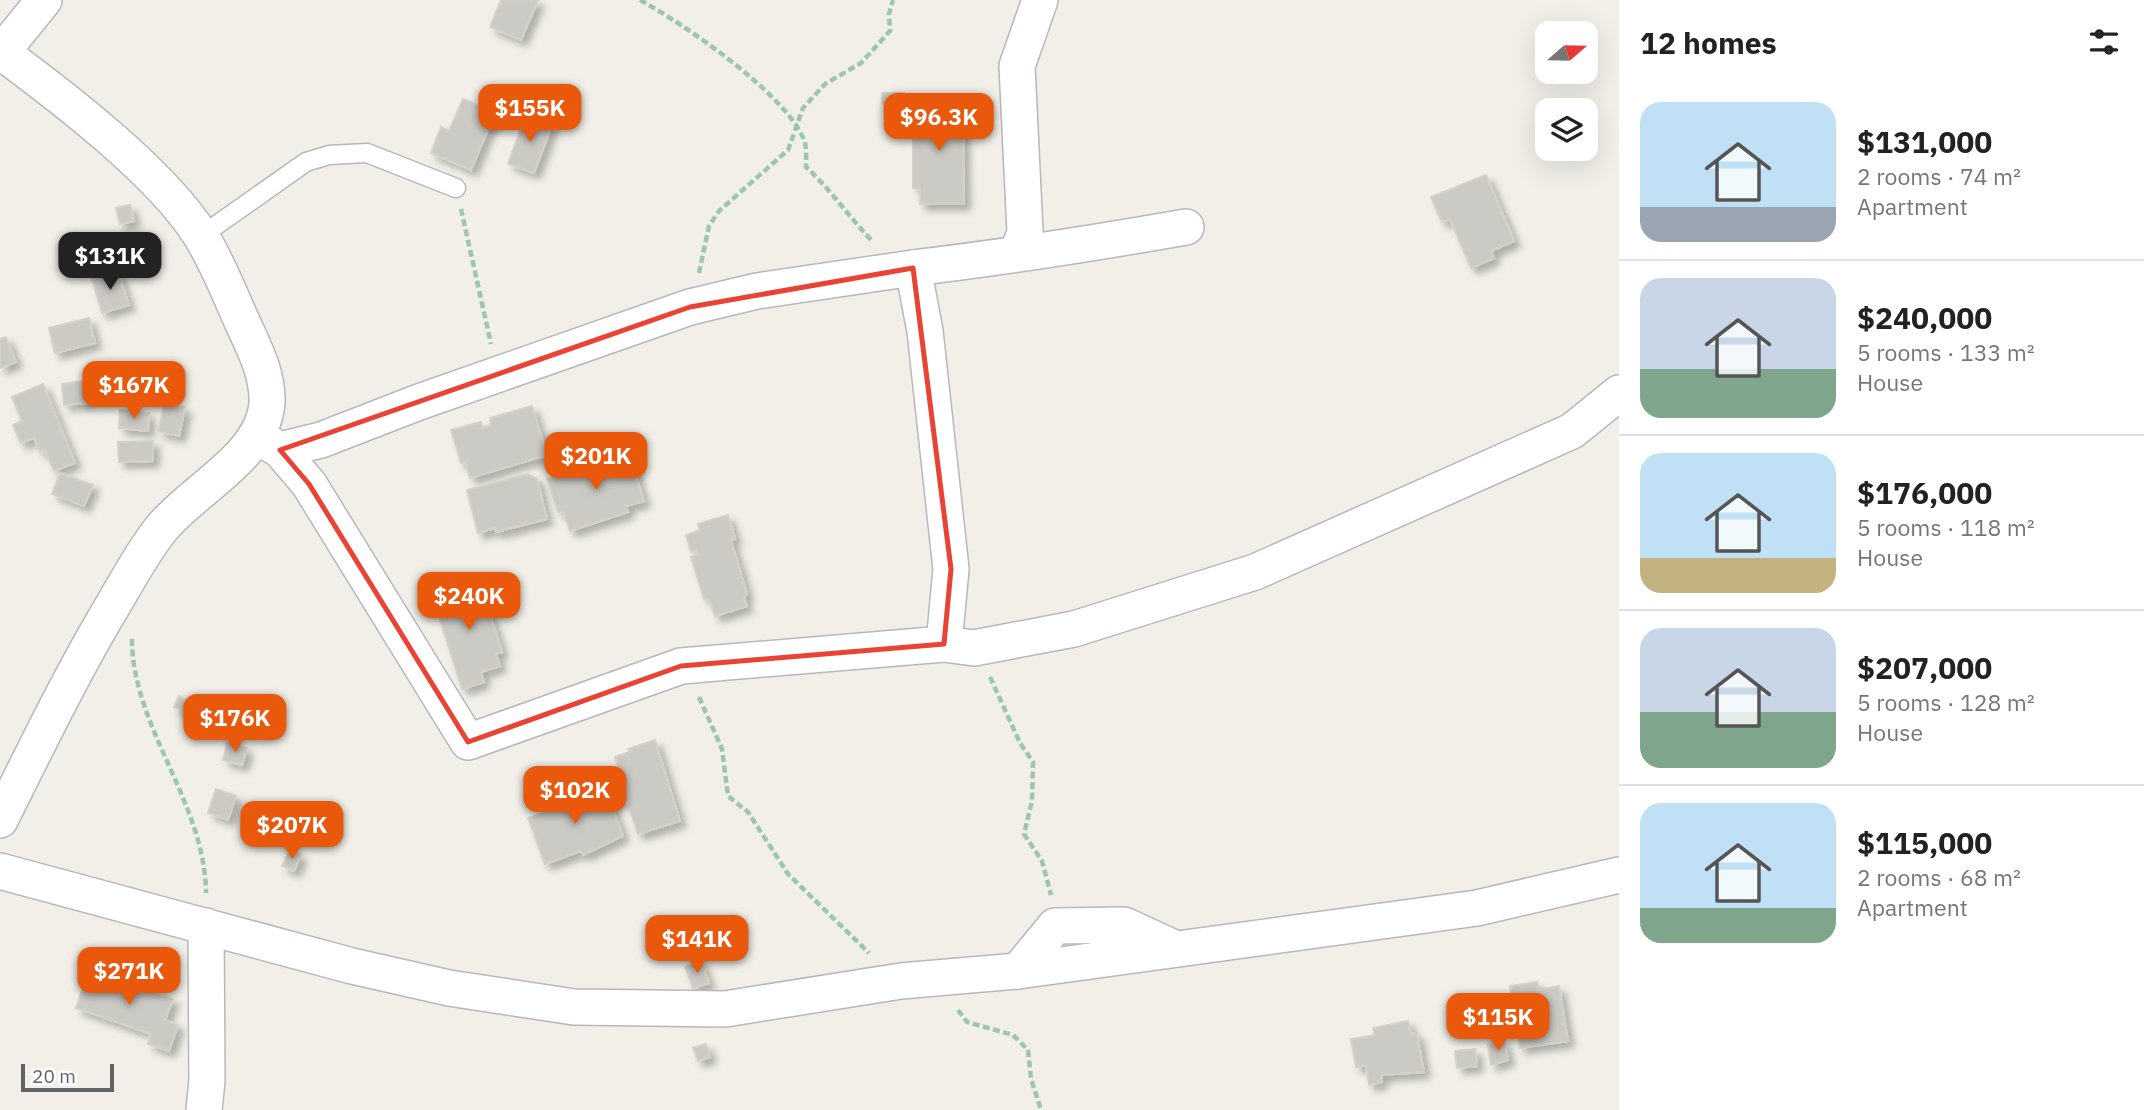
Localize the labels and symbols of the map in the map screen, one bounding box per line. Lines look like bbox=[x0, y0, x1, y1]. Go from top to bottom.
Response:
north arrow bbox=[1535, 21, 1598, 84]
pin: $155K bbox=[481, 85, 579, 144]
pin: $96.3K bbox=[882, 94, 996, 153]
pin: $131K bbox=[61, 232, 159, 292]
pin: $167K bbox=[85, 362, 183, 421]
pin: $201K bbox=[547, 433, 645, 492]
pin: $240K bbox=[420, 572, 518, 632]
pin: $176K bbox=[186, 694, 284, 754]
pin: $102K bbox=[526, 766, 624, 826]
pin: $207K bbox=[243, 802, 341, 861]
pin: $141K bbox=[648, 916, 746, 975]
pin: $271K bbox=[80, 948, 178, 1007]
pin: $115K bbox=[1449, 993, 1547, 1053]
scale bar bbox=[21, 1061, 114, 1093]

